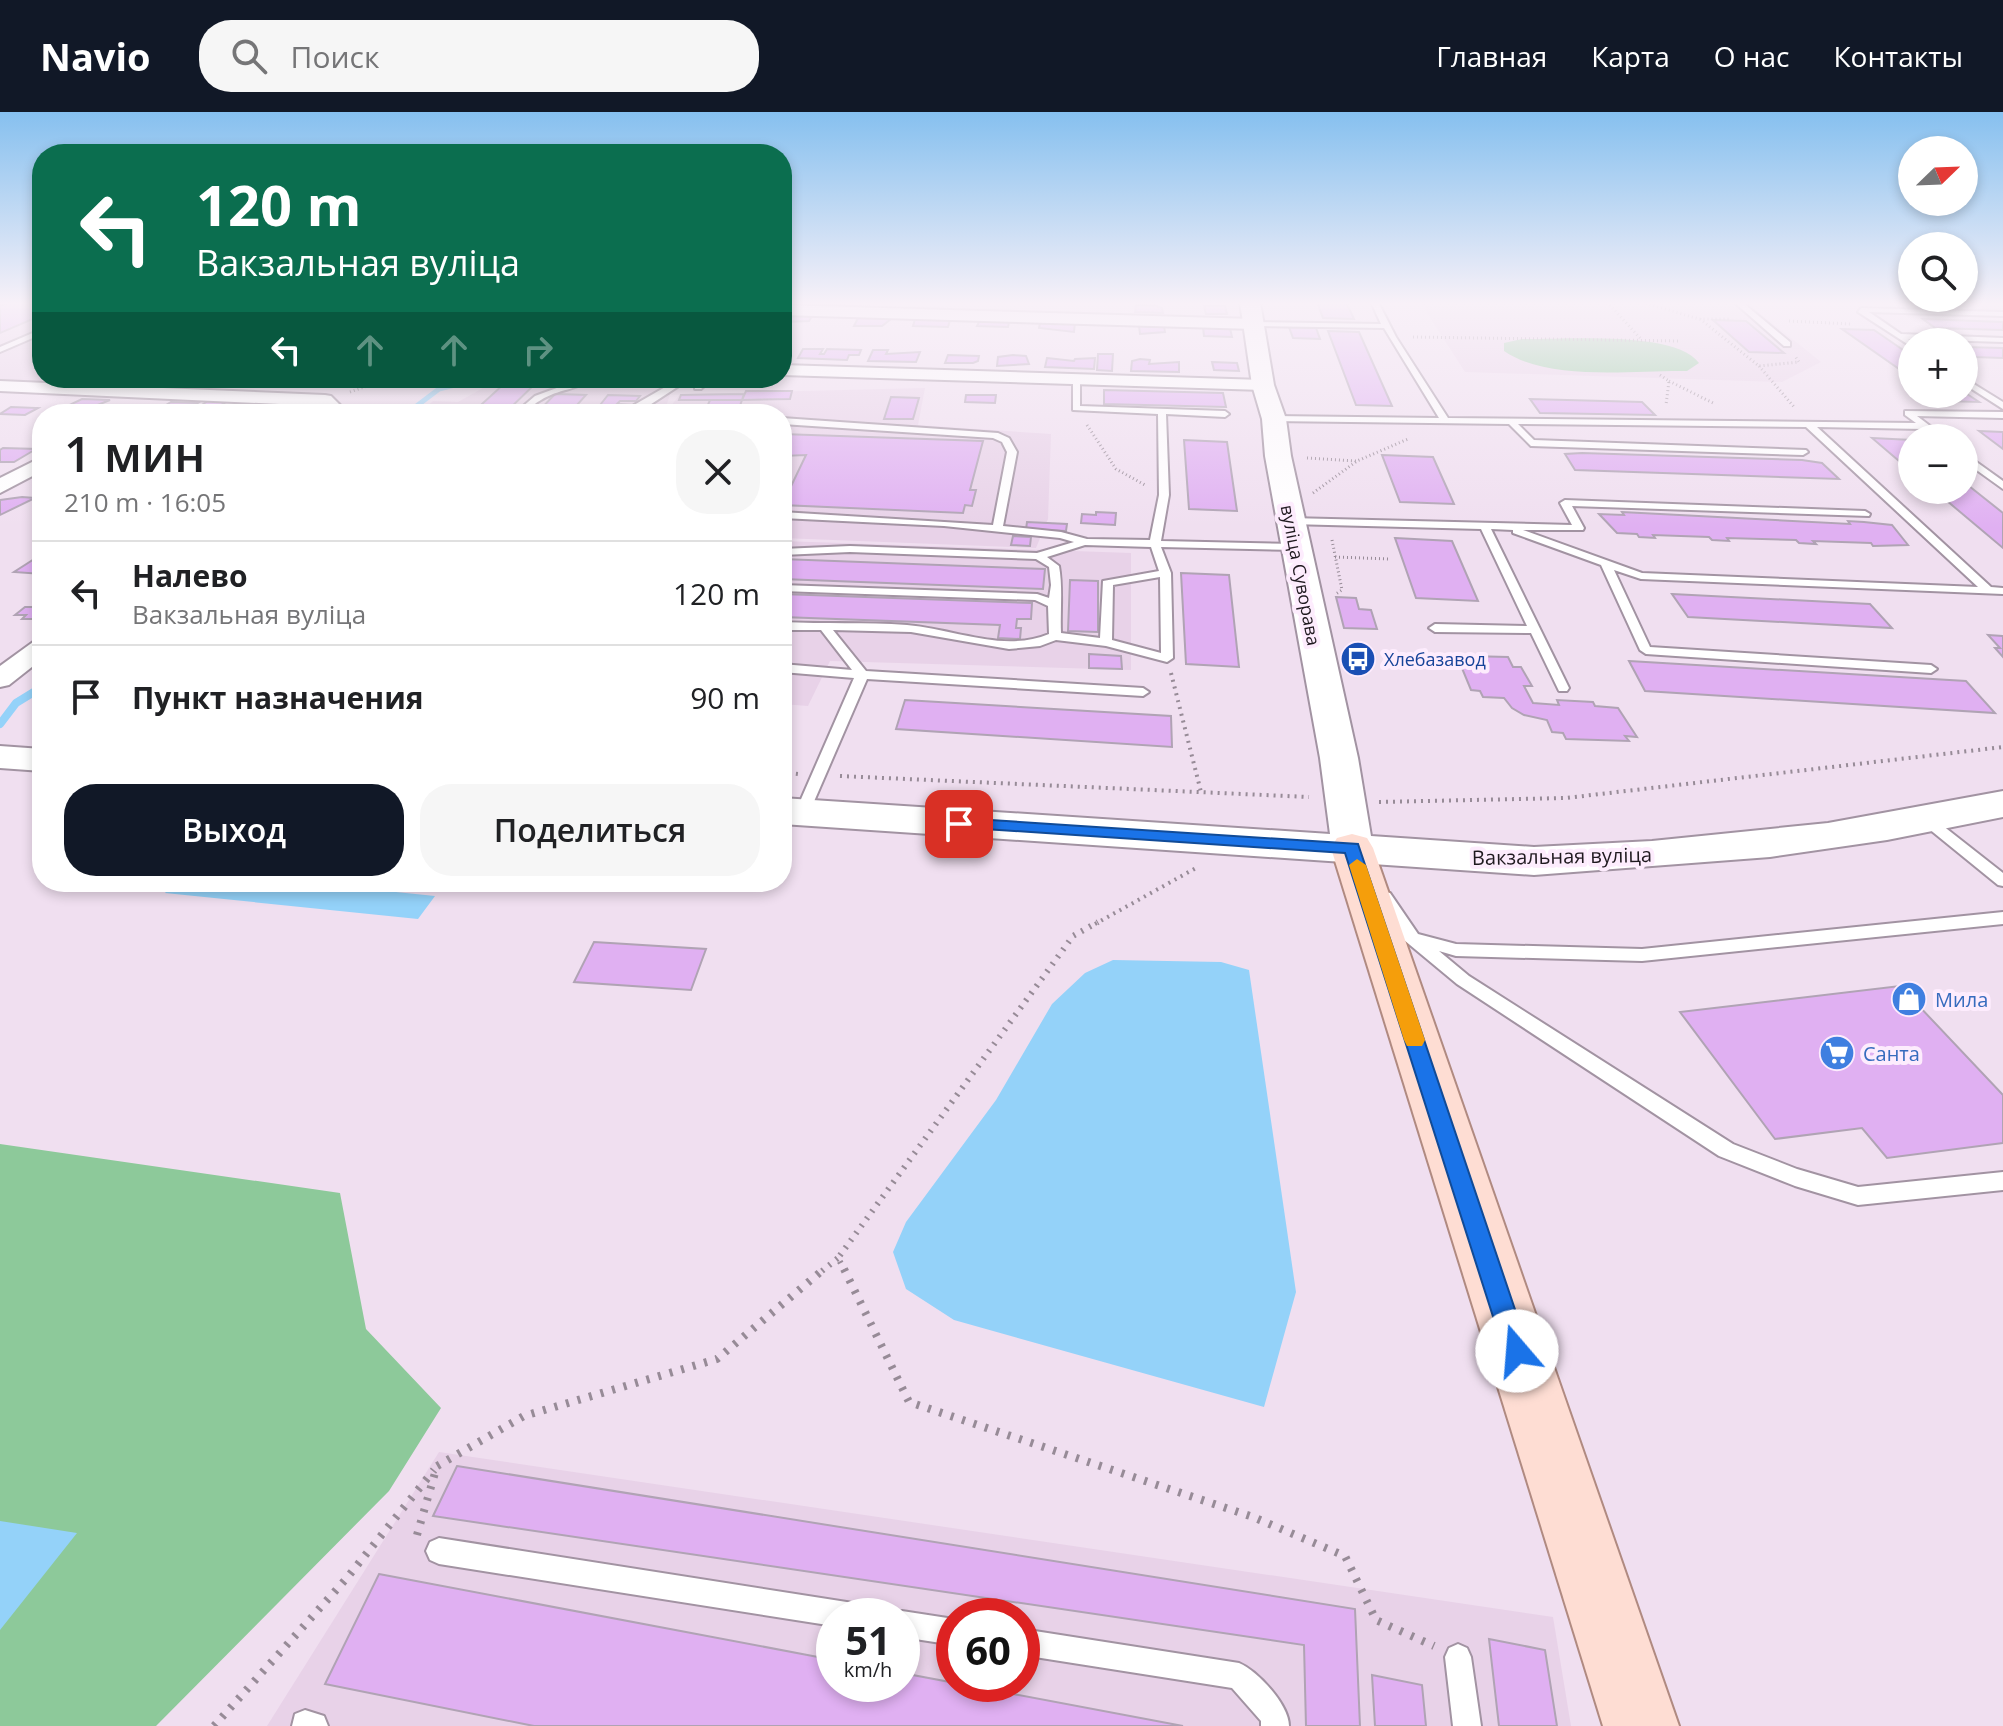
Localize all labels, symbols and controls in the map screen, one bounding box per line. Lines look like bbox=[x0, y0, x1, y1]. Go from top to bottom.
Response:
search box bbox=[199, 20, 759, 92]
text: Navio bbox=[40, 30, 151, 82]
icon: search bbox=[227, 34, 271, 78]
text: Поиск bbox=[291, 36, 379, 77]
text: Главная bbox=[1436, 37, 1547, 75]
text: Карта bbox=[1591, 37, 1670, 75]
text: О нас bbox=[1714, 37, 1789, 75]
text: Контакты bbox=[1833, 37, 1963, 75]
north arrow bbox=[1898, 136, 1978, 216]
map controls bbox=[1898, 136, 1978, 504]
text: 120 m bbox=[196, 166, 362, 242]
icon: left bbox=[64, 176, 168, 280]
button: search bbox=[1898, 232, 1978, 312]
text: Вакзальная вуліца bbox=[196, 238, 520, 287]
icon: left bbox=[264, 328, 308, 372]
icon: ahead bbox=[348, 328, 392, 372]
icon: ahead bbox=[432, 328, 476, 372]
icon: right bbox=[516, 328, 560, 372]
button: + bbox=[1898, 328, 1978, 408]
text: 1 мин bbox=[64, 421, 205, 486]
button: − bbox=[1898, 424, 1978, 504]
button: close bbox=[676, 430, 760, 514]
text: 210 m · 16:05 bbox=[64, 484, 226, 520]
street label: вуліца Суворава bbox=[1276, 503, 1326, 647]
text: Налево bbox=[132, 555, 248, 596]
icon: left bbox=[64, 571, 108, 615]
text: 120 m bbox=[673, 573, 760, 614]
text: Вакзальная вуліца bbox=[132, 596, 366, 632]
bus stop icon: Хлебазавод bbox=[1339, 640, 1377, 678]
place label: Хлебазавод bbox=[1384, 647, 1486, 671]
icon: arrive bbox=[64, 675, 108, 719]
text: Пункт назначения bbox=[132, 677, 424, 718]
text: 90 m bbox=[690, 677, 760, 718]
button: Выход bbox=[64, 784, 404, 876]
button: Поделиться bbox=[420, 784, 760, 876]
pin bbox=[925, 790, 993, 858]
icon: arrive bbox=[937, 802, 981, 846]
street label: Вакзальная вуліца bbox=[1472, 841, 1652, 871]
shop icon: Мила bbox=[1890, 980, 1928, 1018]
place label: Мила bbox=[1935, 986, 1988, 1013]
supermarket icon: Санта bbox=[1818, 1034, 1856, 1072]
place label: Санта bbox=[1863, 1040, 1920, 1067]
position arrow bbox=[1475, 1309, 1559, 1393]
speed limit sign: 60 bbox=[936, 1598, 1040, 1702]
text: 51 bbox=[845, 1612, 891, 1667]
text: km/h bbox=[844, 1656, 892, 1683]

